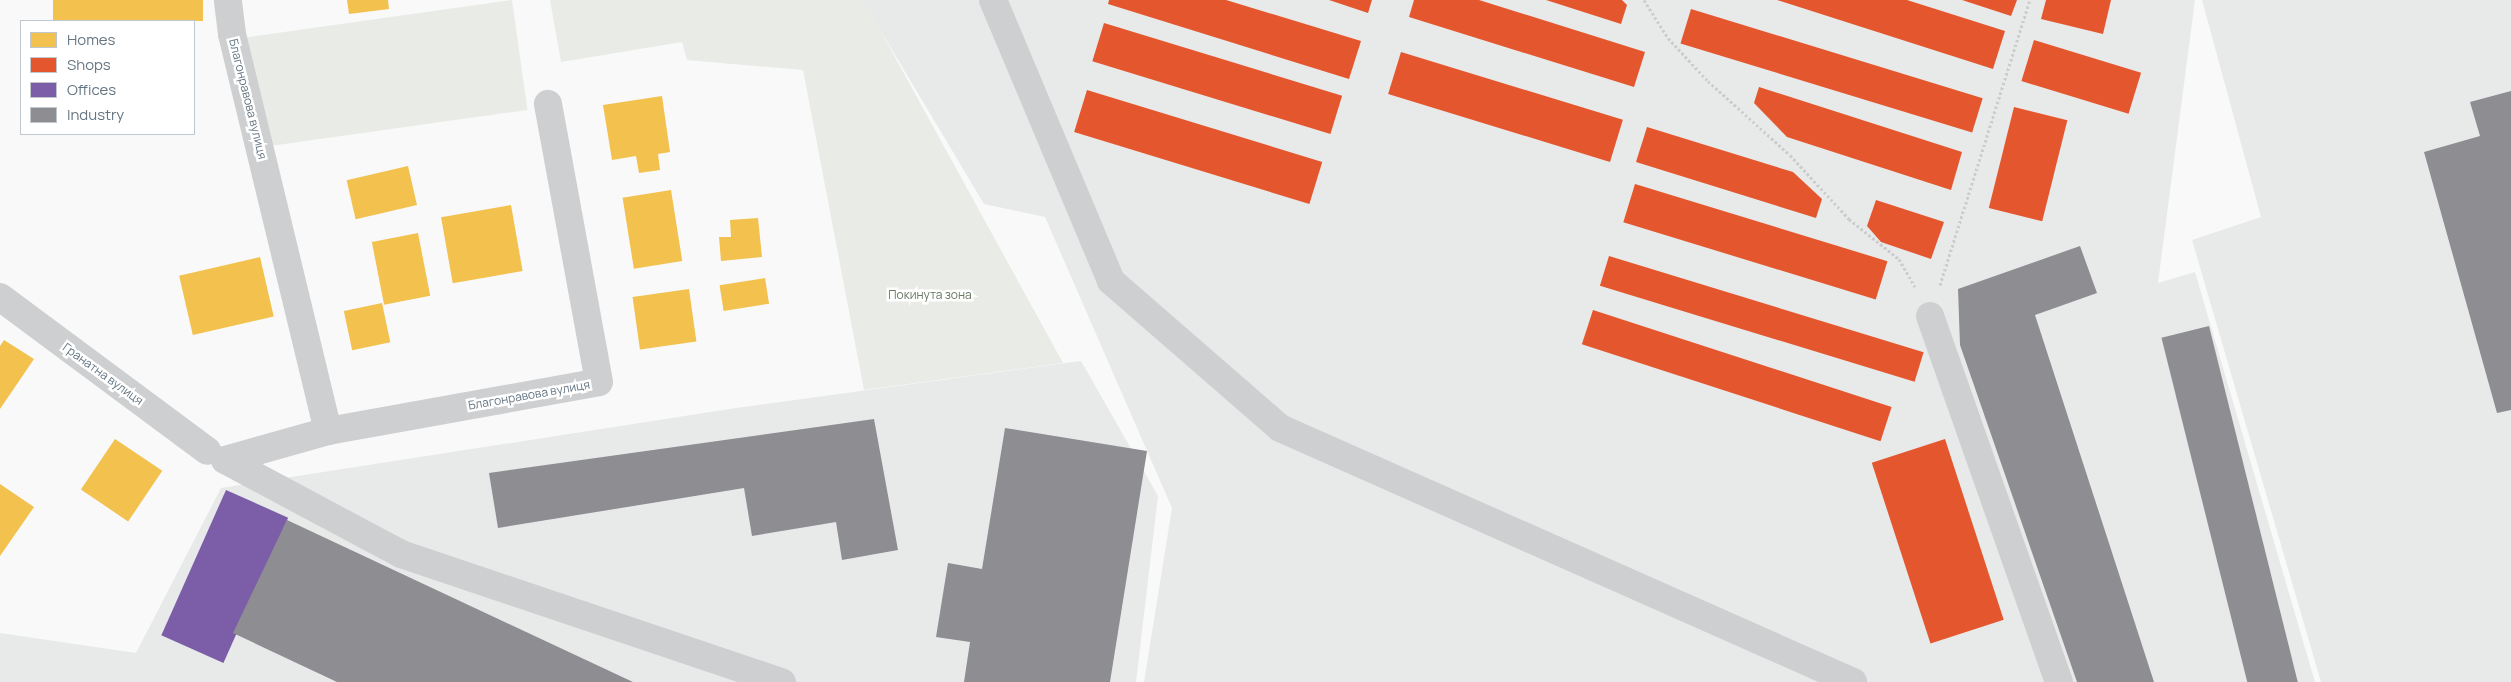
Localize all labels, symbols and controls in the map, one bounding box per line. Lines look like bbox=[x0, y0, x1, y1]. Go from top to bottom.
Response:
legend bbox=[20, 20, 195, 135]
text: Homes bbox=[67, 29, 115, 50]
street label: Благонравова вулиця bbox=[226, 37, 270, 161]
text: Shops bbox=[67, 54, 111, 75]
text: Offices bbox=[67, 79, 116, 100]
text: Industry bbox=[67, 104, 124, 125]
park label: Покинута зона bbox=[888, 288, 972, 302]
street label: Гранатна вулиця bbox=[60, 340, 146, 408]
street label: Благонравова вулиця bbox=[467, 377, 591, 413]

